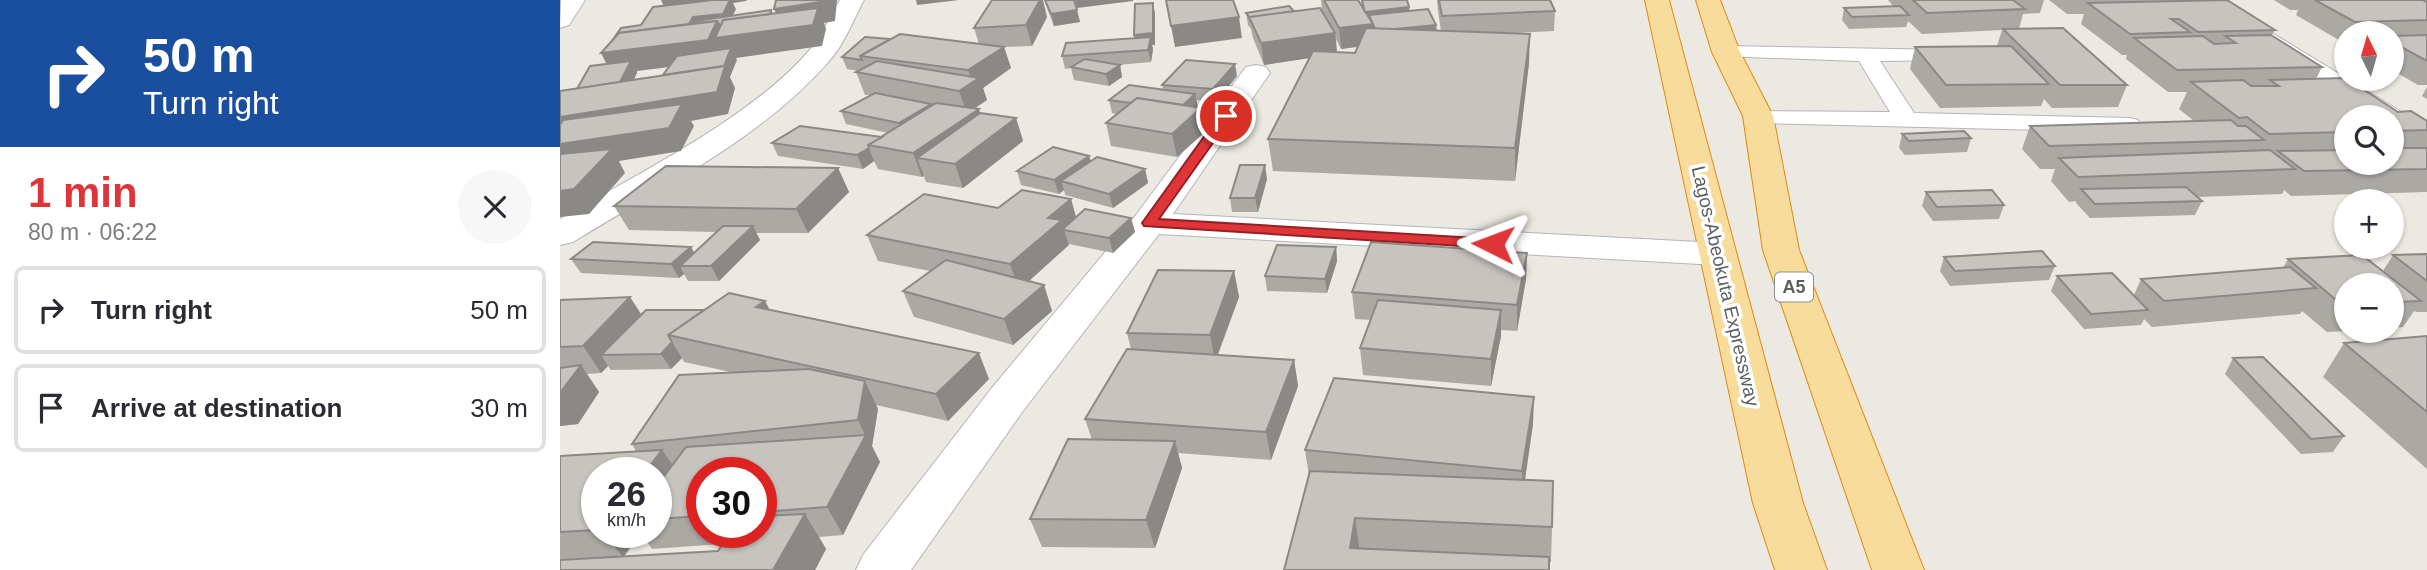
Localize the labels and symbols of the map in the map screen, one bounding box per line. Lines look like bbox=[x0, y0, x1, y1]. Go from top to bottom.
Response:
north arrow bbox=[2334, 21, 2404, 91]
pin bbox=[1196, 86, 1256, 146]
street label: Lagos-Abeokuta Expressway bbox=[1688, 164, 1764, 409]
position arrow bbox=[1456, 207, 1530, 281]
road number: A5 bbox=[1775, 272, 1813, 302]
speed limit sign: 30 bbox=[686, 457, 777, 548]

